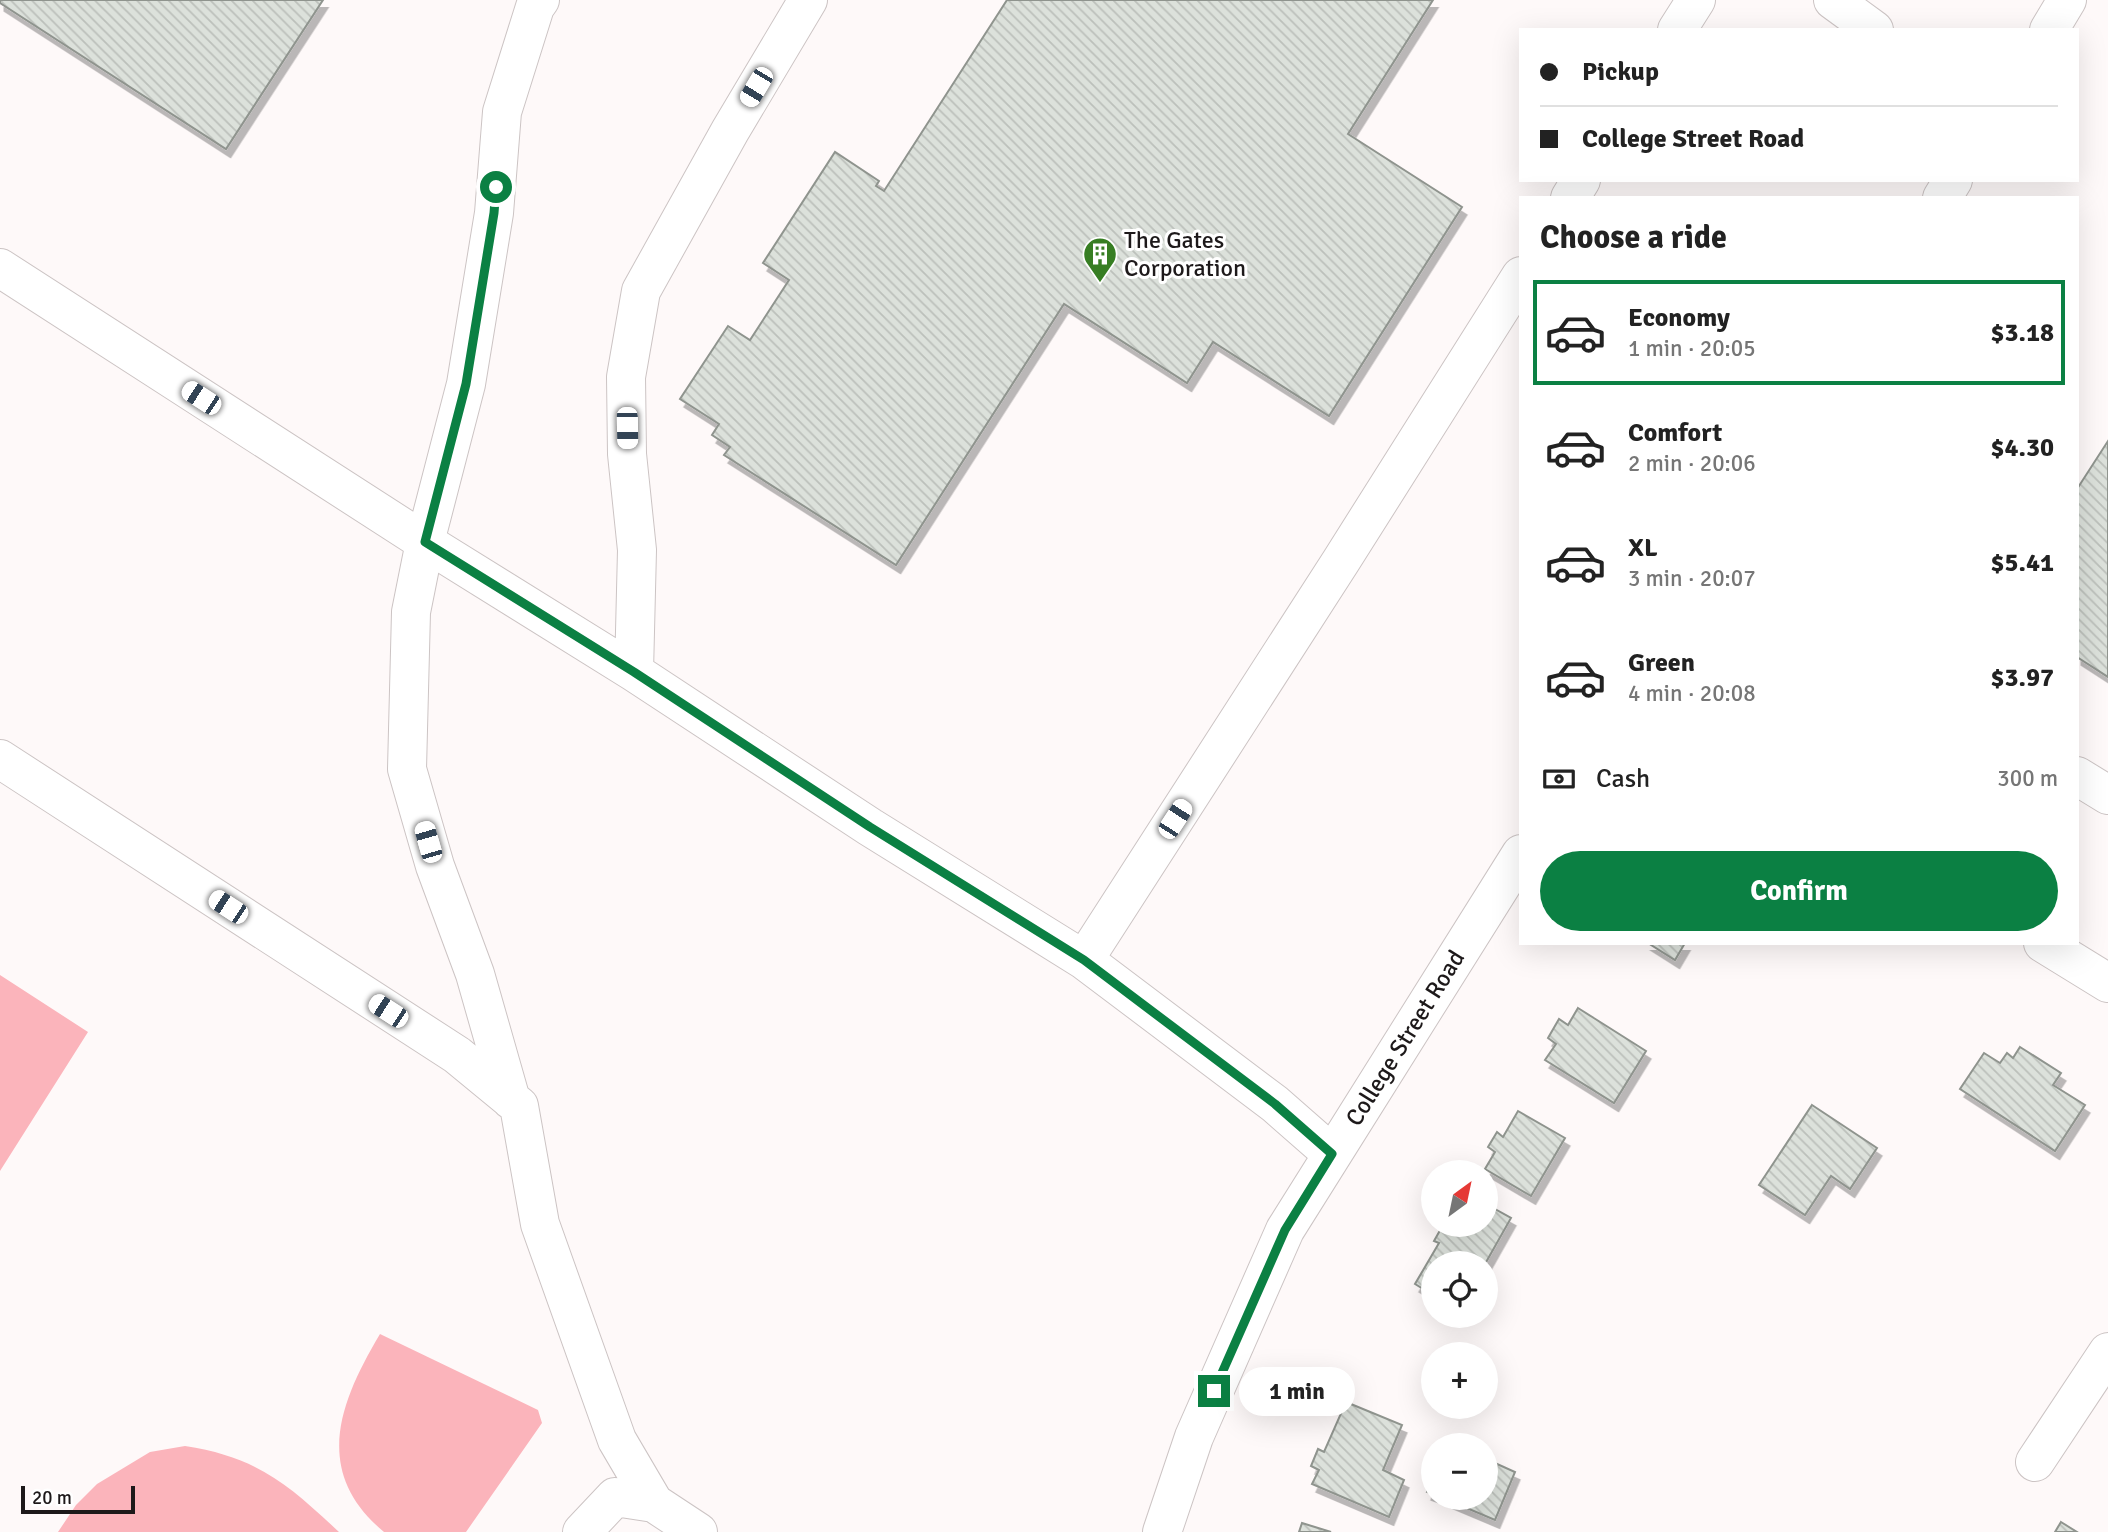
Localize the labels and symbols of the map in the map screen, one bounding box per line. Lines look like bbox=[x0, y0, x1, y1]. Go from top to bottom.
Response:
car bbox=[737, 64, 776, 110]
route start bbox=[480, 171, 512, 203]
place label: The Gates Corporation bbox=[1124, 225, 1246, 283]
building icon: The Gates Corporation bbox=[1081, 235, 1119, 284]
car bbox=[178, 378, 225, 418]
car bbox=[617, 407, 638, 449]
car bbox=[1155, 796, 1196, 842]
car bbox=[413, 819, 444, 865]
car bbox=[205, 887, 252, 927]
street label: College Street Road bbox=[1339, 945, 1471, 1131]
car bbox=[365, 991, 412, 1031]
north arrow bbox=[1421, 1160, 1498, 1237]
callout: 1 min bbox=[1238, 1366, 1354, 1416]
route end bbox=[1198, 1375, 1230, 1407]
scale bar bbox=[21, 1483, 135, 1515]

